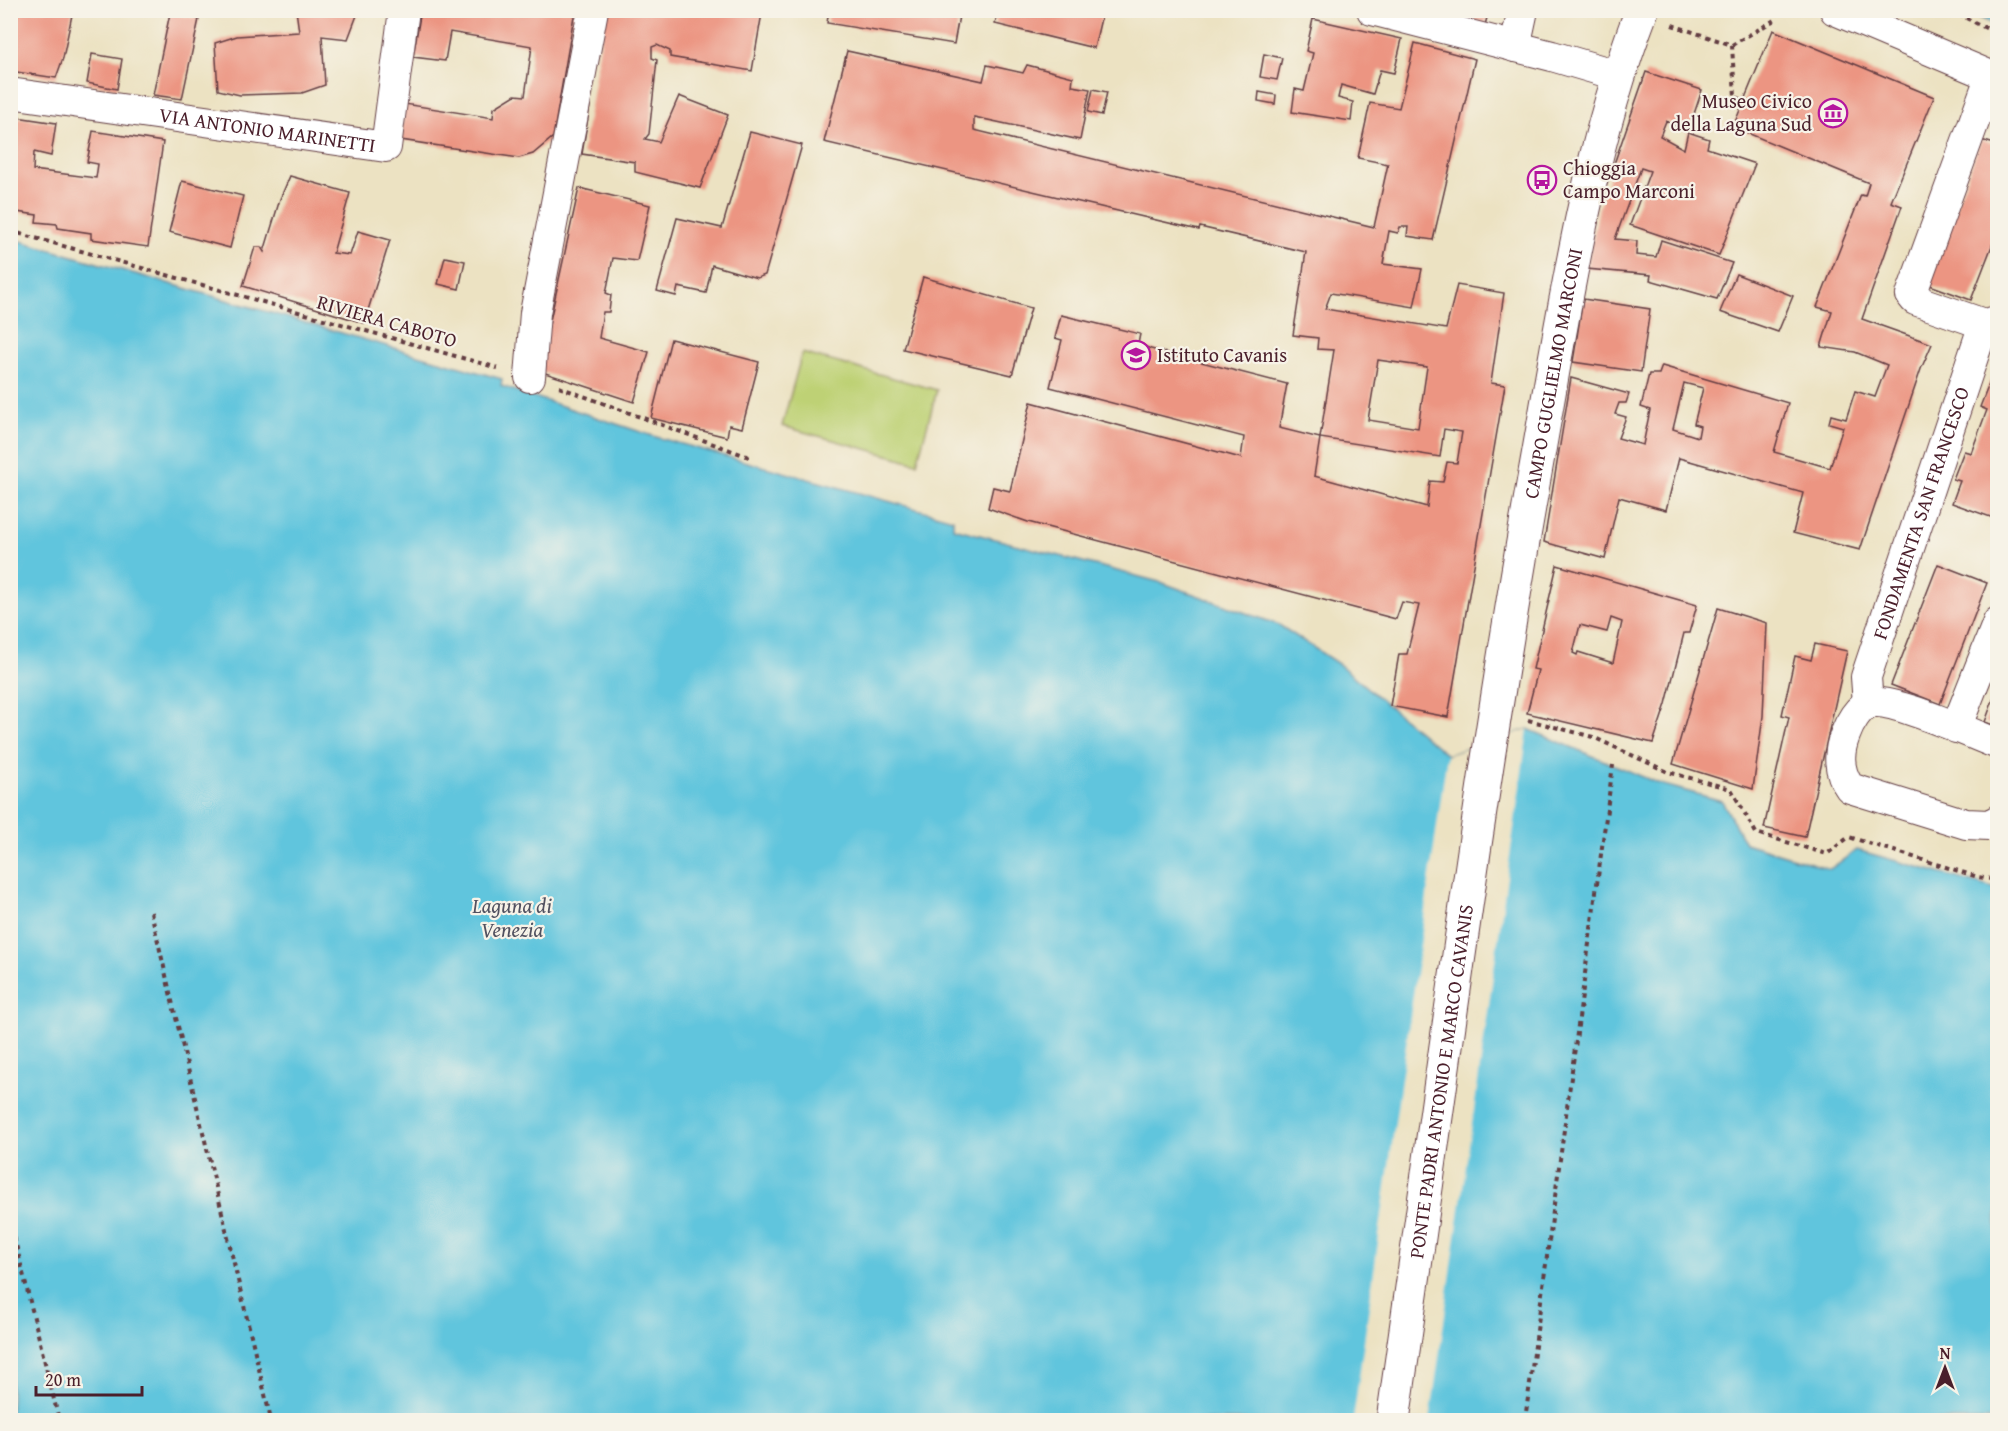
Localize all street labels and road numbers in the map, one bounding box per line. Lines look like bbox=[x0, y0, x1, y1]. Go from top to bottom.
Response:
street label: VIA ANTONIO MARINETTI bbox=[157, 100, 377, 159]
street label: CAMPO GUGLIELMO MARCONI bbox=[1516, 245, 1589, 501]
street label: RIVIERA CABOTO bbox=[314, 287, 461, 354]
street label: FONDAMENTA SAN FRANCESCO bbox=[1865, 383, 1976, 643]
street label: PONTE PADRI ANTONIO E MARCO CAVANIS bbox=[1401, 902, 1480, 1260]

